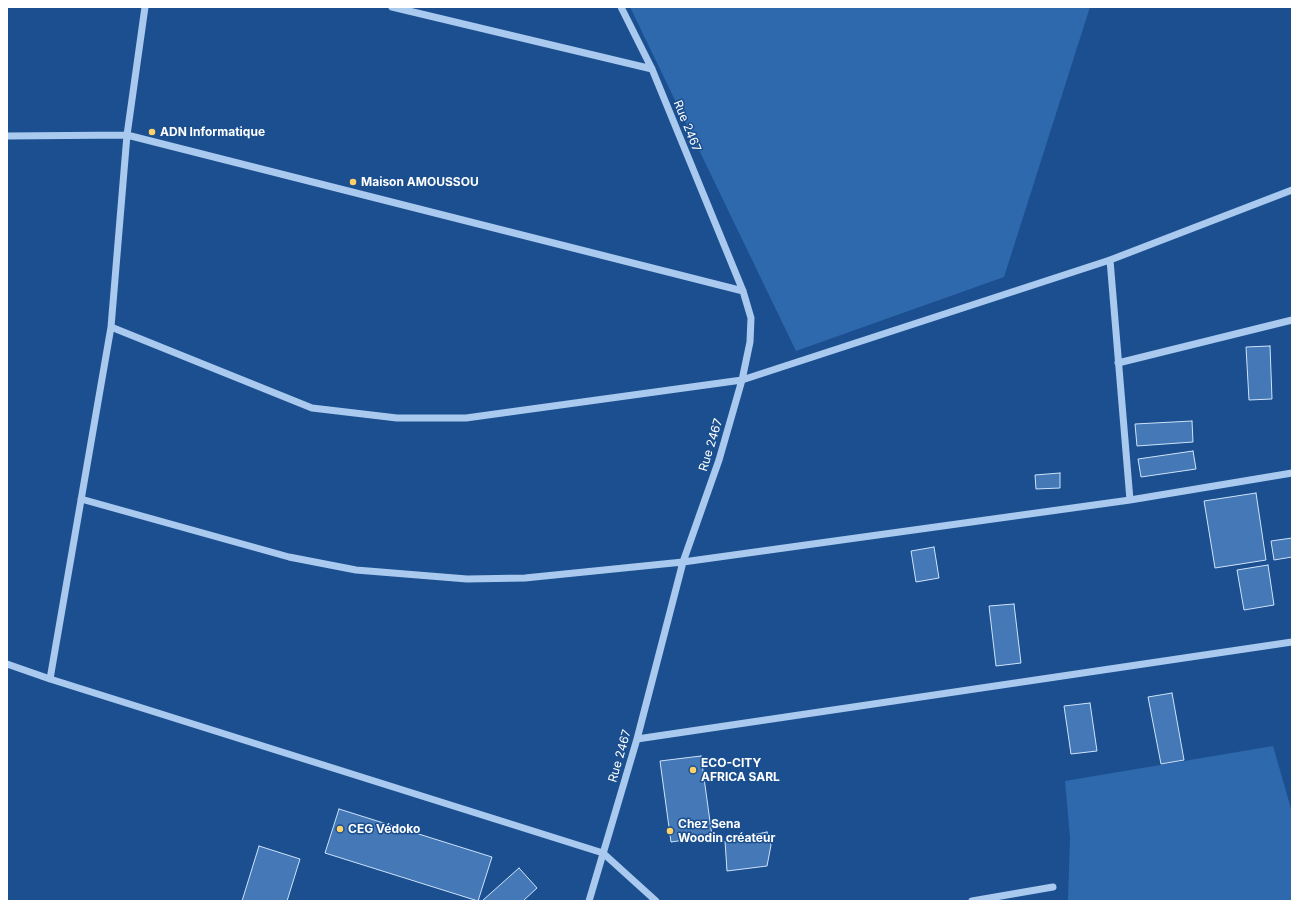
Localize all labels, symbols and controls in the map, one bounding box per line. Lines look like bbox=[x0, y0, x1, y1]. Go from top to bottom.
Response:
street label: Rue 2467 bbox=[670, 98, 704, 154]
place label: ADN Informatique bbox=[160, 125, 265, 139]
marker: ADN Informatique bbox=[147, 127, 157, 137]
place label: Maison AMOUSSOU bbox=[361, 175, 479, 189]
marker: Maison AMOUSSOU bbox=[348, 177, 358, 187]
street label: Rue 2467 bbox=[696, 417, 726, 473]
street label: Rue 2467 bbox=[606, 728, 634, 784]
place label: ECO-CITY AFRICA SARL bbox=[701, 756, 780, 784]
marker: ECO-CITY AFRICA SARL bbox=[688, 765, 698, 775]
place label: Chez Sena Woodin créateur bbox=[678, 817, 775, 845]
place label: CEG Védoko bbox=[348, 822, 420, 836]
marker: CEG Védoko bbox=[335, 824, 345, 834]
marker: Chez Sena Woodin créateur bbox=[665, 826, 675, 836]

